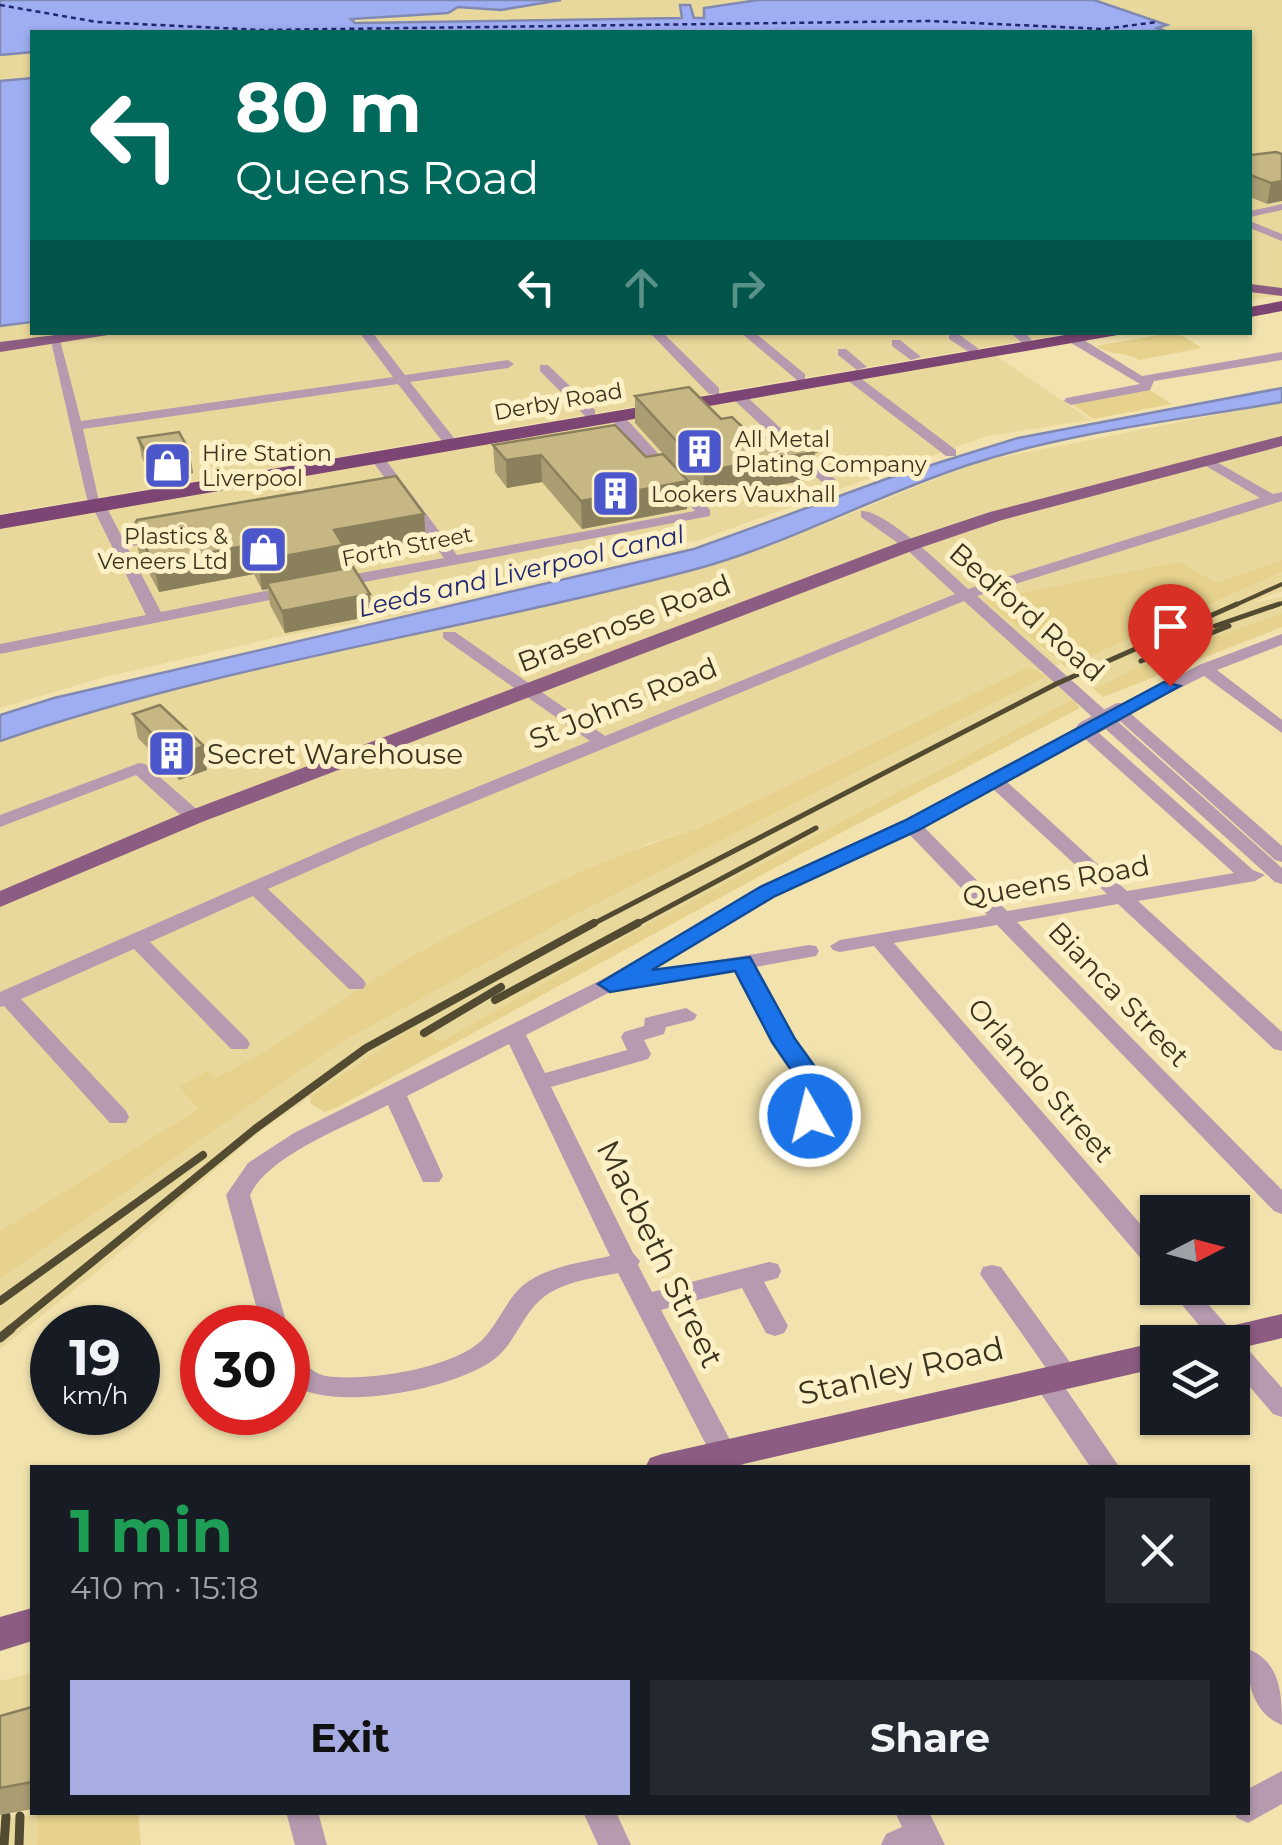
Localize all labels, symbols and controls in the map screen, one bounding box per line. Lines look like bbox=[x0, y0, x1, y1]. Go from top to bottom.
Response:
text: 80 m bbox=[235, 64, 422, 150]
icon: left bbox=[70, 70, 200, 200]
text: Queens Road bbox=[235, 150, 539, 205]
icon: left bbox=[509, 260, 564, 315]
icon: ahead bbox=[614, 260, 669, 315]
icon: right bbox=[719, 260, 774, 315]
street label: Derby Road bbox=[492, 377, 624, 426]
building icon: All Metal Plating Company bbox=[674, 426, 726, 478]
place label: All Metal Plating Company bbox=[735, 426, 927, 478]
shop icon: Hire Station Liverpool bbox=[141, 440, 193, 492]
place label: Hire Station Liverpool bbox=[202, 440, 332, 492]
building icon: Lookers Vauxhall bbox=[590, 468, 642, 520]
place label: Lookers Vauxhall bbox=[651, 481, 836, 508]
water label: Leeds and Liverpool Canal bbox=[355, 519, 687, 623]
street label: Forth Street bbox=[339, 521, 475, 572]
place label: Plastics & Veneers Ltd bbox=[98, 523, 228, 575]
shop icon: Plastics & Veneers Ltd bbox=[237, 523, 289, 575]
street label: Bedford Road bbox=[943, 535, 1111, 689]
street label: Brasenose Road bbox=[512, 567, 736, 679]
pin bbox=[1128, 584, 1213, 687]
icon: arrive bbox=[1143, 599, 1198, 654]
street label: St Johns Road bbox=[524, 650, 722, 756]
building icon: Secret Warehouse bbox=[146, 728, 198, 780]
place label: Secret Warehouse bbox=[207, 737, 463, 771]
street label: Queens Road bbox=[960, 848, 1152, 914]
street label: Bianca Street bbox=[1041, 914, 1197, 1074]
street label: Orlando Street bbox=[961, 991, 1121, 1169]
position arrow bbox=[758, 1064, 862, 1168]
street label: Macbeth Street bbox=[589, 1134, 732, 1374]
north arrow bbox=[1140, 1195, 1250, 1305]
map controls bbox=[1140, 1195, 1250, 1435]
speed limit sign: 30 bbox=[180, 1305, 310, 1435]
button: layers bbox=[1140, 1325, 1250, 1435]
text: 19 bbox=[69, 1327, 121, 1388]
street label: Stanley Road bbox=[794, 1328, 1007, 1413]
text: km/h bbox=[62, 1380, 128, 1410]
text: 1 min bbox=[70, 1494, 233, 1567]
button: close bbox=[1105, 1498, 1210, 1603]
text: 410 m · 15:18 bbox=[70, 1568, 259, 1607]
button: Exit bbox=[70, 1680, 630, 1795]
button: Share bbox=[650, 1680, 1210, 1795]

